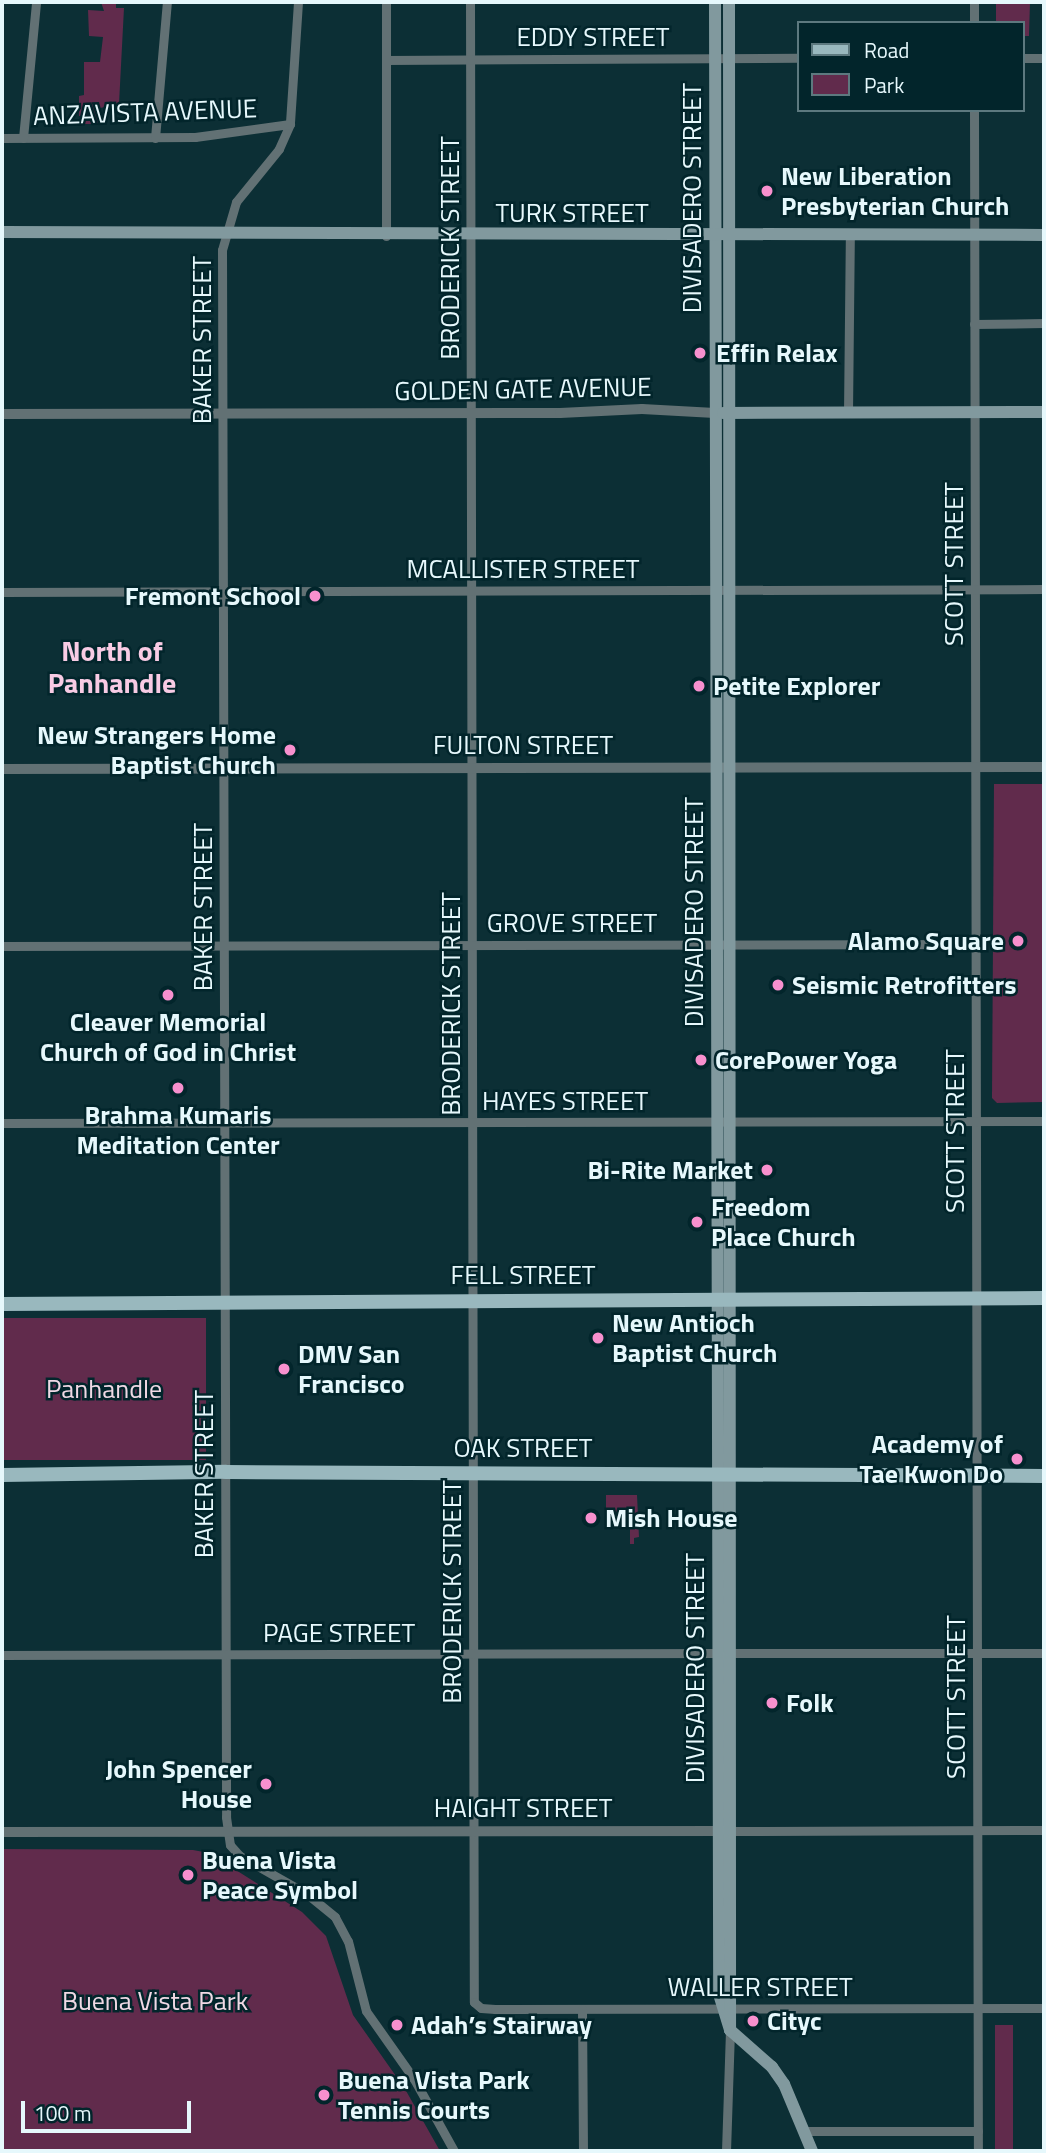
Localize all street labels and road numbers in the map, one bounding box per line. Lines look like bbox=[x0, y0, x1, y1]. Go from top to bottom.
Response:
street label: EDDY STREET bbox=[516, 21, 670, 53]
street label: DIVISADERO STREET bbox=[676, 83, 708, 313]
street label: ANZAVISTA AVENUE bbox=[33, 93, 257, 131]
street label: BRODERICK STREET bbox=[434, 136, 466, 360]
street label: TURK STREET bbox=[495, 197, 649, 229]
street label: BAKER STREET bbox=[186, 256, 218, 424]
street label: GOLDEN GATE AVENUE bbox=[394, 371, 652, 407]
street label: SCOTT STREET bbox=[938, 482, 970, 646]
street label: MCALLISTER STREET bbox=[407, 553, 639, 585]
street label: FULTON STREET bbox=[433, 729, 613, 761]
street label: DIVISADERO STREET bbox=[678, 797, 710, 1027]
street label: BAKER STREET bbox=[187, 823, 219, 991]
street label: BRODERICK STREET bbox=[435, 892, 467, 1116]
street label: GROVE STREET bbox=[487, 907, 657, 939]
street label: SCOTT STREET bbox=[939, 1049, 971, 1213]
street label: HAYES STREET bbox=[482, 1085, 648, 1117]
street label: FELL STREET bbox=[451, 1259, 595, 1291]
street label: BAKER STREET bbox=[188, 1390, 220, 1558]
street label: OAK STREET bbox=[453, 1432, 593, 1464]
street label: BRODERICK STREET bbox=[436, 1480, 468, 1704]
street label: DIVISADERO STREET bbox=[679, 1553, 711, 1783]
street label: SCOTT STREET bbox=[940, 1615, 972, 1779]
street label: PAGE STREET bbox=[263, 1617, 415, 1649]
street label: HAIGHT STREET bbox=[434, 1792, 612, 1824]
street label: WALLER STREET bbox=[667, 1971, 853, 2003]

